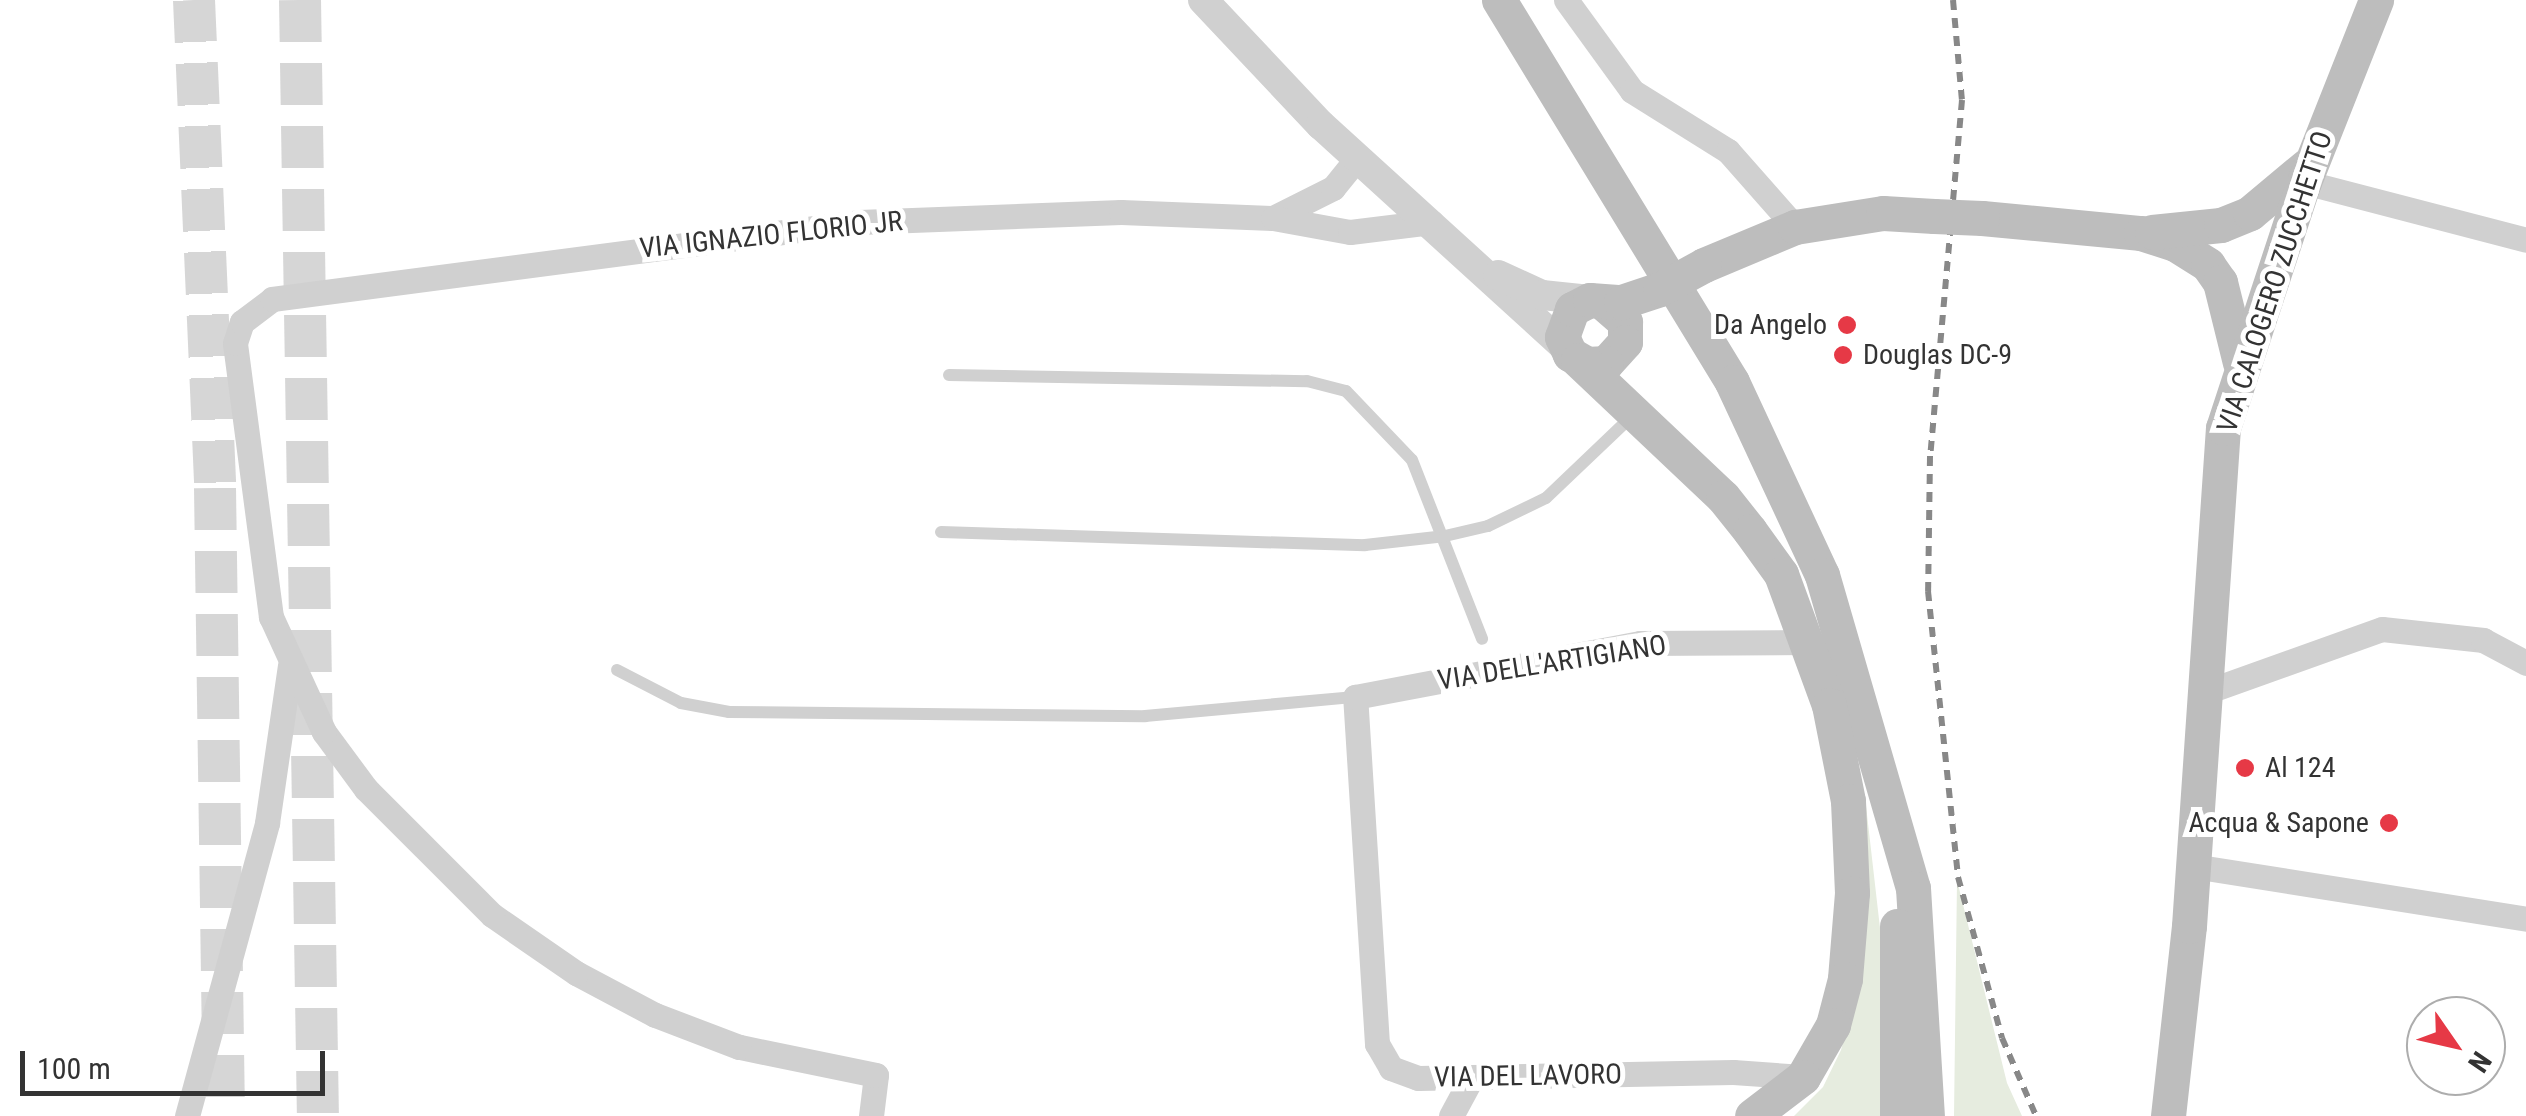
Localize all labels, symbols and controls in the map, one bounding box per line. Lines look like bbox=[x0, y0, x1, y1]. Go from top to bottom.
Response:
street label: VIA CALOGERO ZUCCHETTO bbox=[2210, 127, 2340, 437]
street label: VIA IGNAZIO FLORIO JR bbox=[638, 204, 904, 266]
place label: Da Angelo bbox=[1714, 308, 1827, 342]
marker: Da Angelo bbox=[1836, 314, 1858, 336]
place label: Douglas DC-9 bbox=[1863, 338, 2012, 372]
marker: Douglas DC-9 bbox=[1832, 344, 1854, 366]
street label: VIA DELL'ARTIGIANO bbox=[1435, 628, 1669, 698]
place label: Al 124 bbox=[2265, 751, 2335, 785]
marker: Al 124 bbox=[2234, 757, 2256, 779]
place label: Acqua & Sapone bbox=[2188, 806, 2369, 840]
marker: Acqua & Sapone bbox=[2378, 812, 2400, 834]
north arrow bbox=[2406, 996, 2506, 1096]
scale bar bbox=[25, 1031, 330, 1093]
text: N bbox=[2461, 1046, 2498, 1078]
text: 100 m bbox=[37, 1051, 111, 1086]
street label: VIA DEL LAVORO bbox=[1434, 1058, 1622, 1094]

